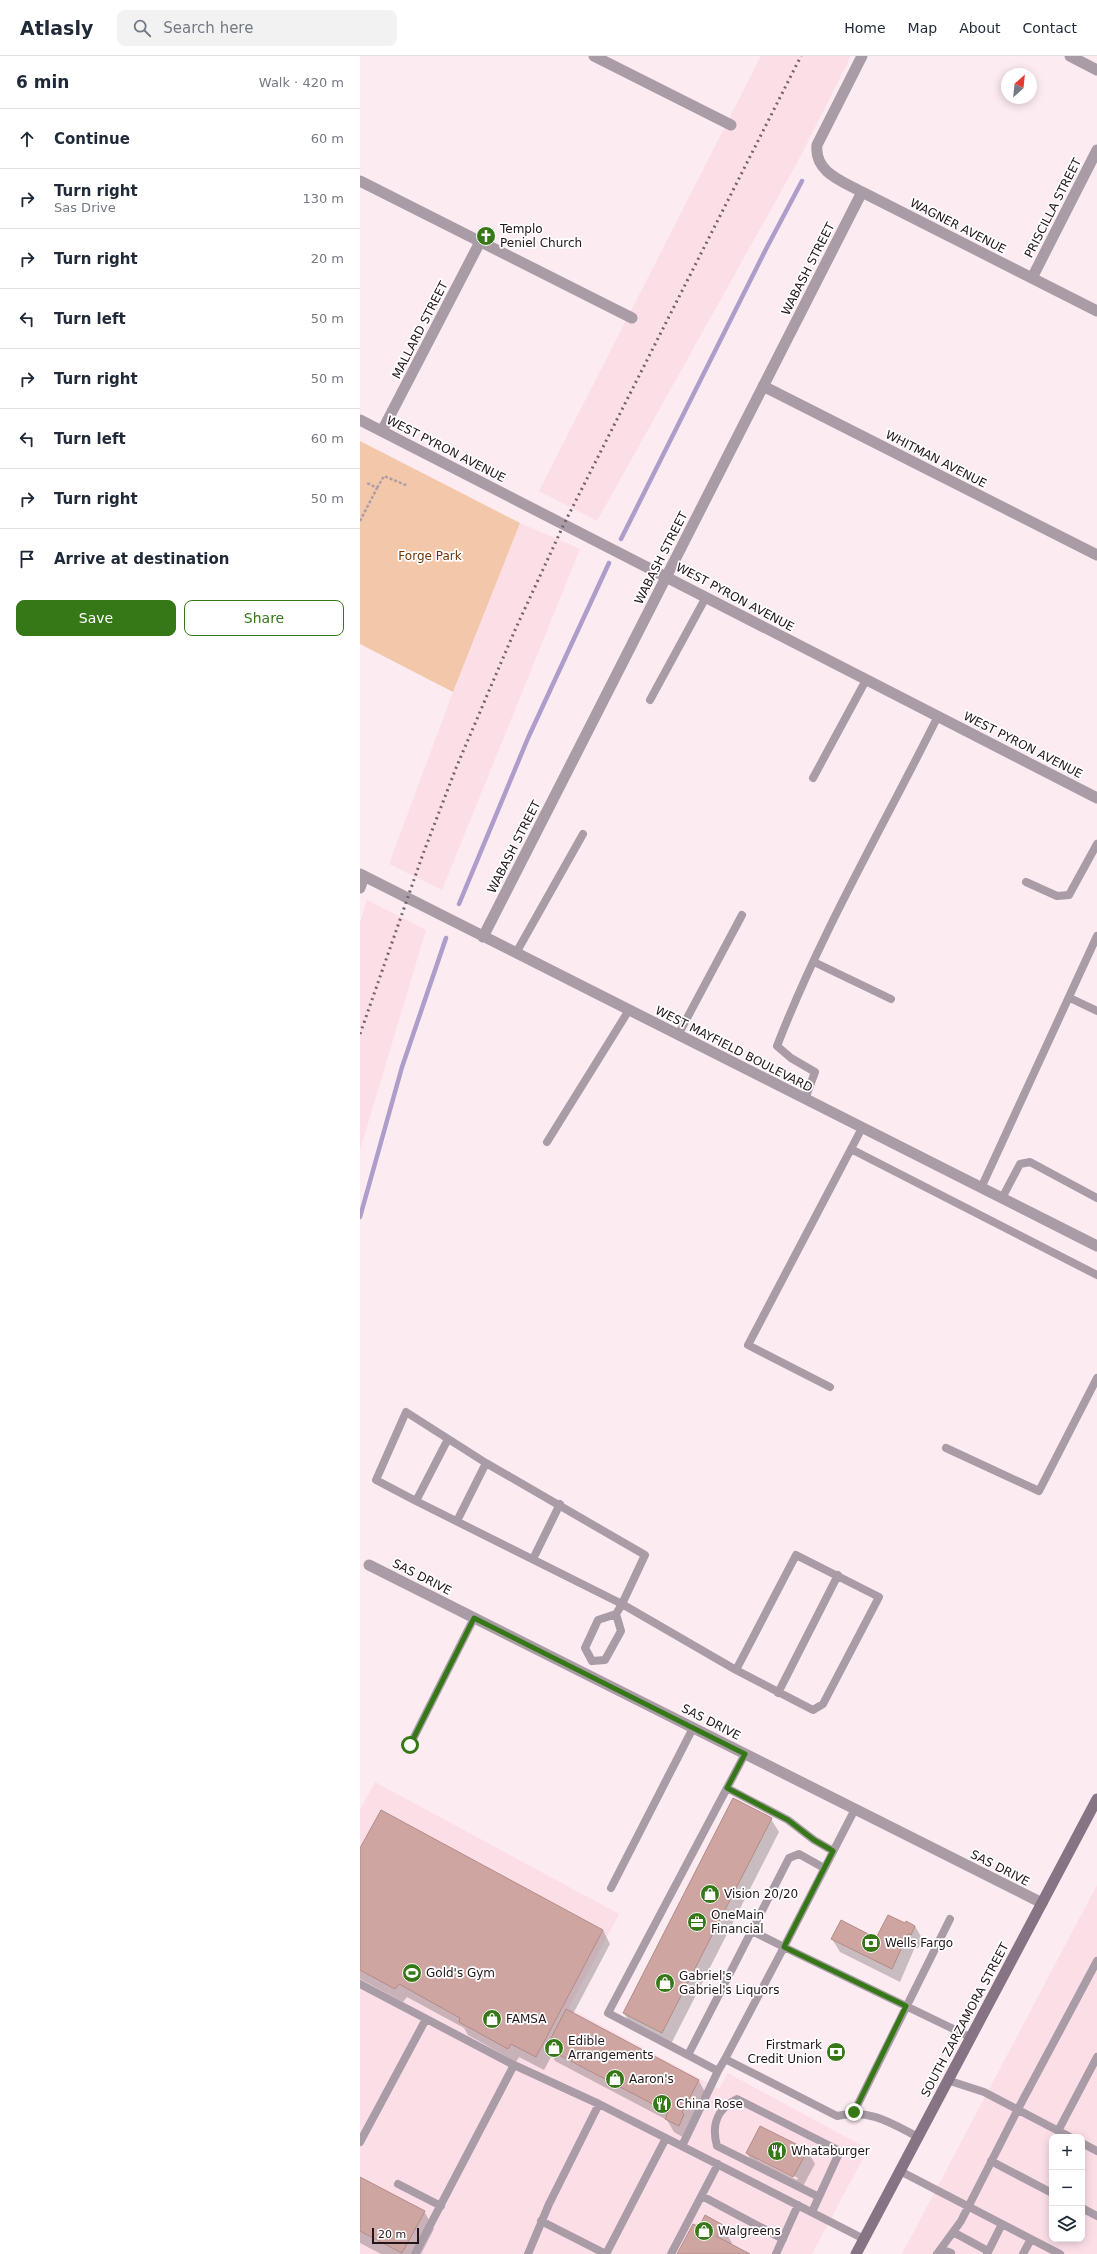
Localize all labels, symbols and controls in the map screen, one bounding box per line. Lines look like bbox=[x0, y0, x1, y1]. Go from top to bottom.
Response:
search box bbox=[117, 10, 397, 46]
text: Atlasly bbox=[20, 17, 93, 39]
icon: search bbox=[131, 17, 153, 39]
text: Search here bbox=[163, 19, 253, 37]
text: Home bbox=[844, 20, 886, 36]
text: Map bbox=[908, 20, 937, 36]
text: About bbox=[959, 20, 1001, 36]
text: Contact bbox=[1023, 20, 1077, 36]
north arrow bbox=[1001, 68, 1037, 104]
text: 6 min bbox=[16, 72, 69, 92]
text: Walk · 420 m bbox=[259, 75, 344, 90]
icon: ahead bbox=[16, 128, 38, 150]
text: Continue bbox=[54, 130, 130, 148]
text: 60 m bbox=[311, 131, 344, 146]
street label: PRISCILLA STREET bbox=[1022, 155, 1085, 260]
text: Turn right bbox=[54, 182, 138, 200]
icon: right bbox=[16, 188, 38, 210]
text: 130 m bbox=[302, 191, 344, 206]
street label: WAGNER AVENUE bbox=[908, 196, 1008, 256]
text: Sas Drive bbox=[54, 200, 116, 215]
street label: WABASH STREET bbox=[779, 220, 838, 318]
place label: Templo Peniel Church bbox=[499, 222, 582, 250]
church icon: Templo Peniel Church bbox=[475, 225, 497, 247]
icon: right bbox=[16, 248, 38, 270]
text: Turn right bbox=[54, 250, 138, 268]
text: 20 m bbox=[311, 251, 344, 266]
street label: MALLARD STREET bbox=[389, 278, 451, 381]
icon: left bbox=[16, 308, 38, 330]
text: Turn left bbox=[54, 310, 126, 328]
text: 50 m bbox=[311, 311, 344, 326]
icon: right bbox=[16, 368, 38, 390]
text: Turn right bbox=[54, 370, 138, 388]
text: 50 m bbox=[311, 371, 344, 386]
street label: WEST PYRON AVENUE bbox=[384, 413, 508, 485]
street label: WHITMAN AVENUE bbox=[883, 427, 989, 491]
icon: left bbox=[16, 428, 38, 450]
text: Turn left bbox=[54, 430, 126, 448]
text: 60 m bbox=[311, 431, 344, 446]
icon: right bbox=[16, 488, 38, 510]
text: Turn right bbox=[54, 490, 138, 508]
text: 50 m bbox=[311, 491, 344, 506]
street label: WABASH STREET bbox=[632, 509, 691, 607]
icon: arrive bbox=[16, 548, 38, 570]
park label: Forge Park bbox=[398, 549, 462, 563]
text: Arrive at destination bbox=[54, 550, 229, 568]
street label: WEST PYRON AVENUE bbox=[674, 560, 796, 634]
button: Save bbox=[16, 600, 176, 636]
button: Share bbox=[184, 600, 344, 636]
street label: WEST PYRON AVENUE bbox=[961, 709, 1085, 781]
street label: WABASH STREET bbox=[485, 798, 544, 896]
street label: WEST MAYFIELD BOULEVARD bbox=[653, 1003, 815, 1095]
street label: SAS DRIVE bbox=[390, 1556, 454, 1598]
street label: SAS DRIVE bbox=[679, 1701, 743, 1743]
route start bbox=[401, 1736, 419, 1754]
street label: SAS DRIVE bbox=[968, 1847, 1032, 1889]
shop icon: Vision 20/20 bbox=[699, 1883, 721, 1905]
place label: Vision 20/20 bbox=[724, 1887, 798, 1901]
place label: OneMain Financial bbox=[711, 1908, 764, 1936]
office icon: OneMain Financial bbox=[686, 1911, 708, 1933]
bank icon: Wells Fargo bbox=[860, 1932, 882, 1954]
place label: Wells Fargo bbox=[885, 1936, 953, 1950]
street label: SOUTH ZARZAMORA STREET bbox=[918, 1940, 1012, 2100]
sports icon: Gold's Gym bbox=[401, 1962, 423, 1984]
place label: Gold's Gym bbox=[426, 1966, 495, 1980]
place label: Gabriel's Gabriel's Liquors bbox=[679, 1969, 779, 1997]
shop icon: Gabriel's Gabriel's Liquors bbox=[654, 1972, 676, 1994]
shop icon: FAMSA bbox=[481, 2008, 503, 2030]
place label: FAMSA bbox=[506, 2012, 547, 2026]
place label: Edible Arrangements bbox=[568, 2034, 653, 2062]
shop icon: Edible Arrangements bbox=[543, 2037, 565, 2059]
place label: Firstmark Credit Union bbox=[747, 2038, 822, 2066]
bank icon: Firstmark Credit Union bbox=[825, 2041, 847, 2063]
shop icon: Aaron's bbox=[604, 2068, 626, 2090]
place label: Aaron's bbox=[629, 2072, 674, 2086]
restaurant icon: China Rose bbox=[651, 2093, 673, 2115]
place label: China Rose bbox=[676, 2097, 743, 2111]
route end bbox=[845, 2103, 863, 2121]
map controls bbox=[1049, 2134, 1085, 2242]
button: + bbox=[1049, 2134, 1085, 2170]
restaurant icon: Whataburger bbox=[766, 2140, 788, 2162]
place label: Whataburger bbox=[791, 2144, 870, 2158]
button: − bbox=[1049, 2170, 1085, 2206]
button: layers bbox=[1049, 2206, 1085, 2242]
shop icon: Walgreens bbox=[693, 2220, 715, 2242]
place label: Walgreens bbox=[718, 2224, 781, 2238]
scale bar bbox=[372, 2226, 419, 2245]
text: 20 m bbox=[378, 2228, 406, 2241]

